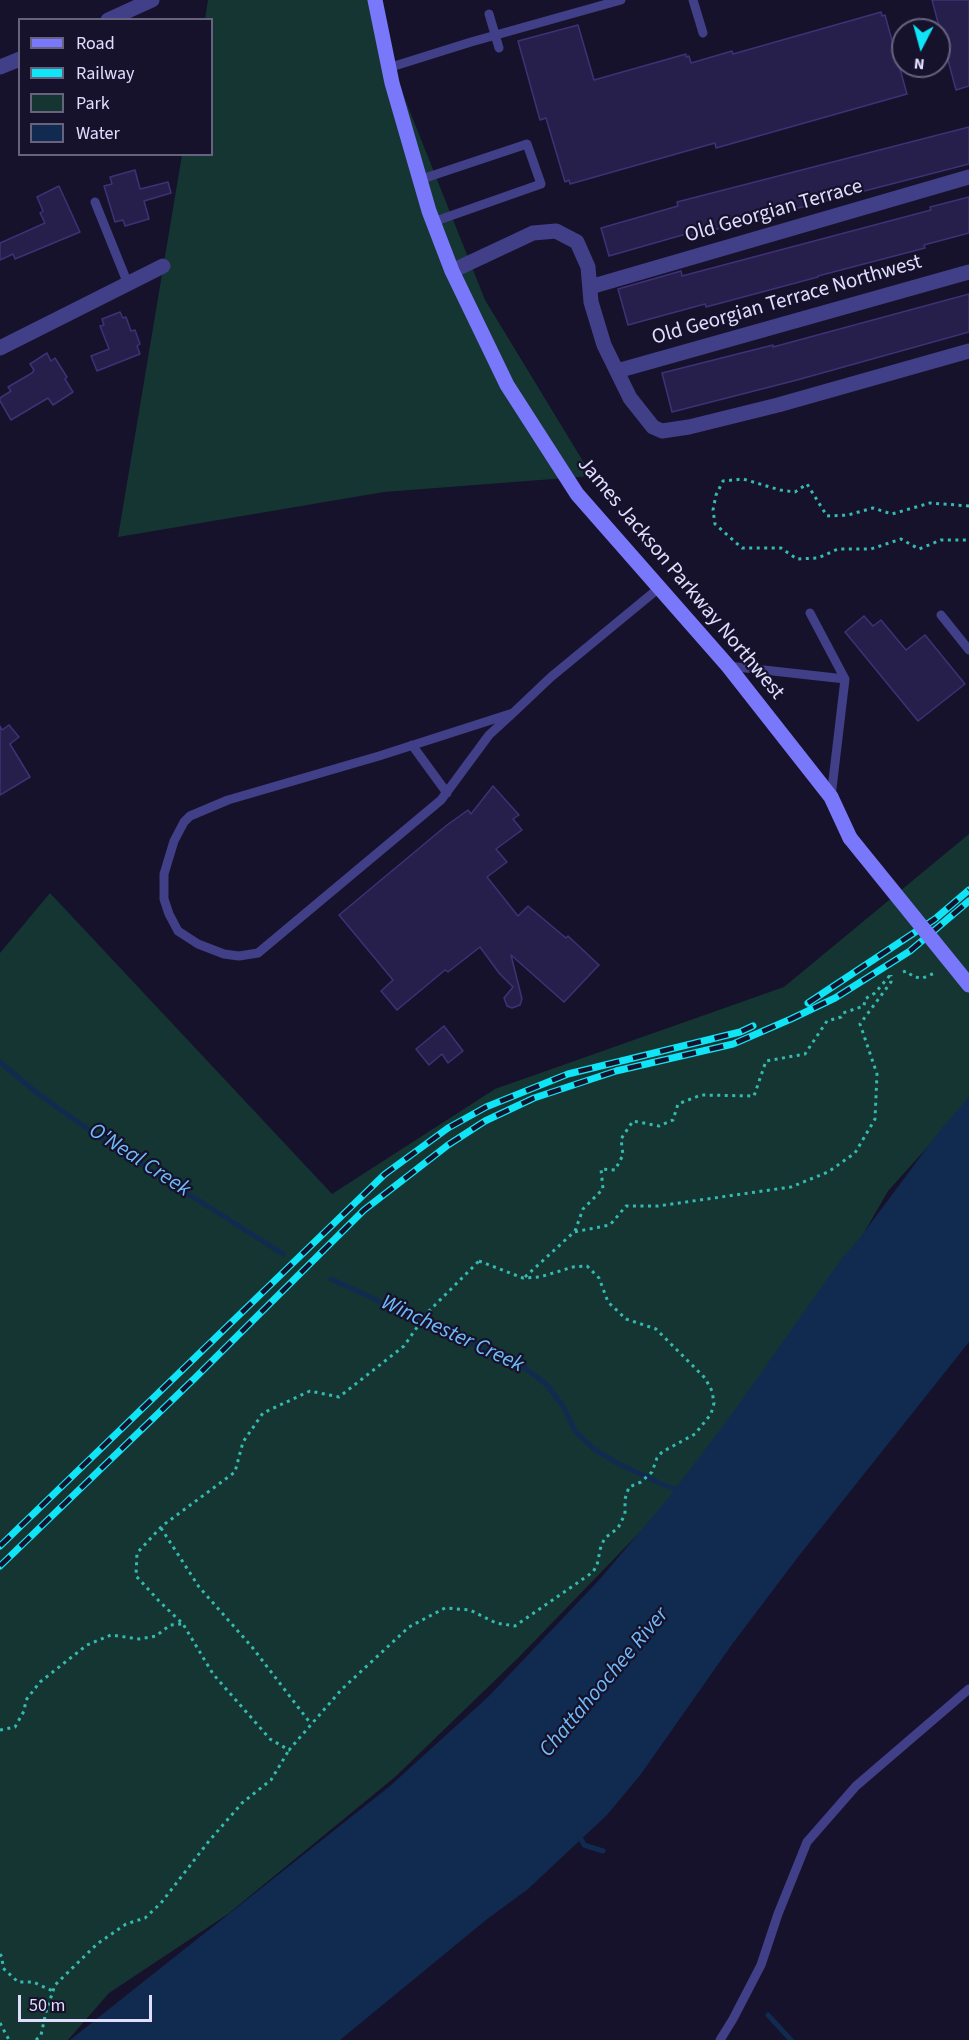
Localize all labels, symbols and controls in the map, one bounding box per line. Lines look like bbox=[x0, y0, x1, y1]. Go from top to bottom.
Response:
legend bbox=[18, 18, 213, 156]
north arrow bbox=[891, 18, 951, 78]
text: Road bbox=[76, 31, 115, 56]
text: N bbox=[913, 52, 926, 75]
text: Railway bbox=[76, 61, 135, 86]
text: Park bbox=[76, 91, 110, 116]
text: Water bbox=[76, 121, 120, 146]
street label: Old Georgian Terrace bbox=[682, 175, 866, 249]
street label: Old Georgian Terrace Northwest bbox=[649, 250, 925, 352]
street label: James Jackson Parkway Northwest bbox=[571, 453, 789, 705]
water label: O'Neal Creek bbox=[83, 1118, 195, 1204]
water label: Winchester Creek bbox=[377, 1290, 527, 1380]
water label: Chattahoochee River bbox=[535, 1603, 675, 1763]
scale bar bbox=[21, 1983, 154, 2021]
text: 50 m bbox=[29, 1993, 65, 2018]

